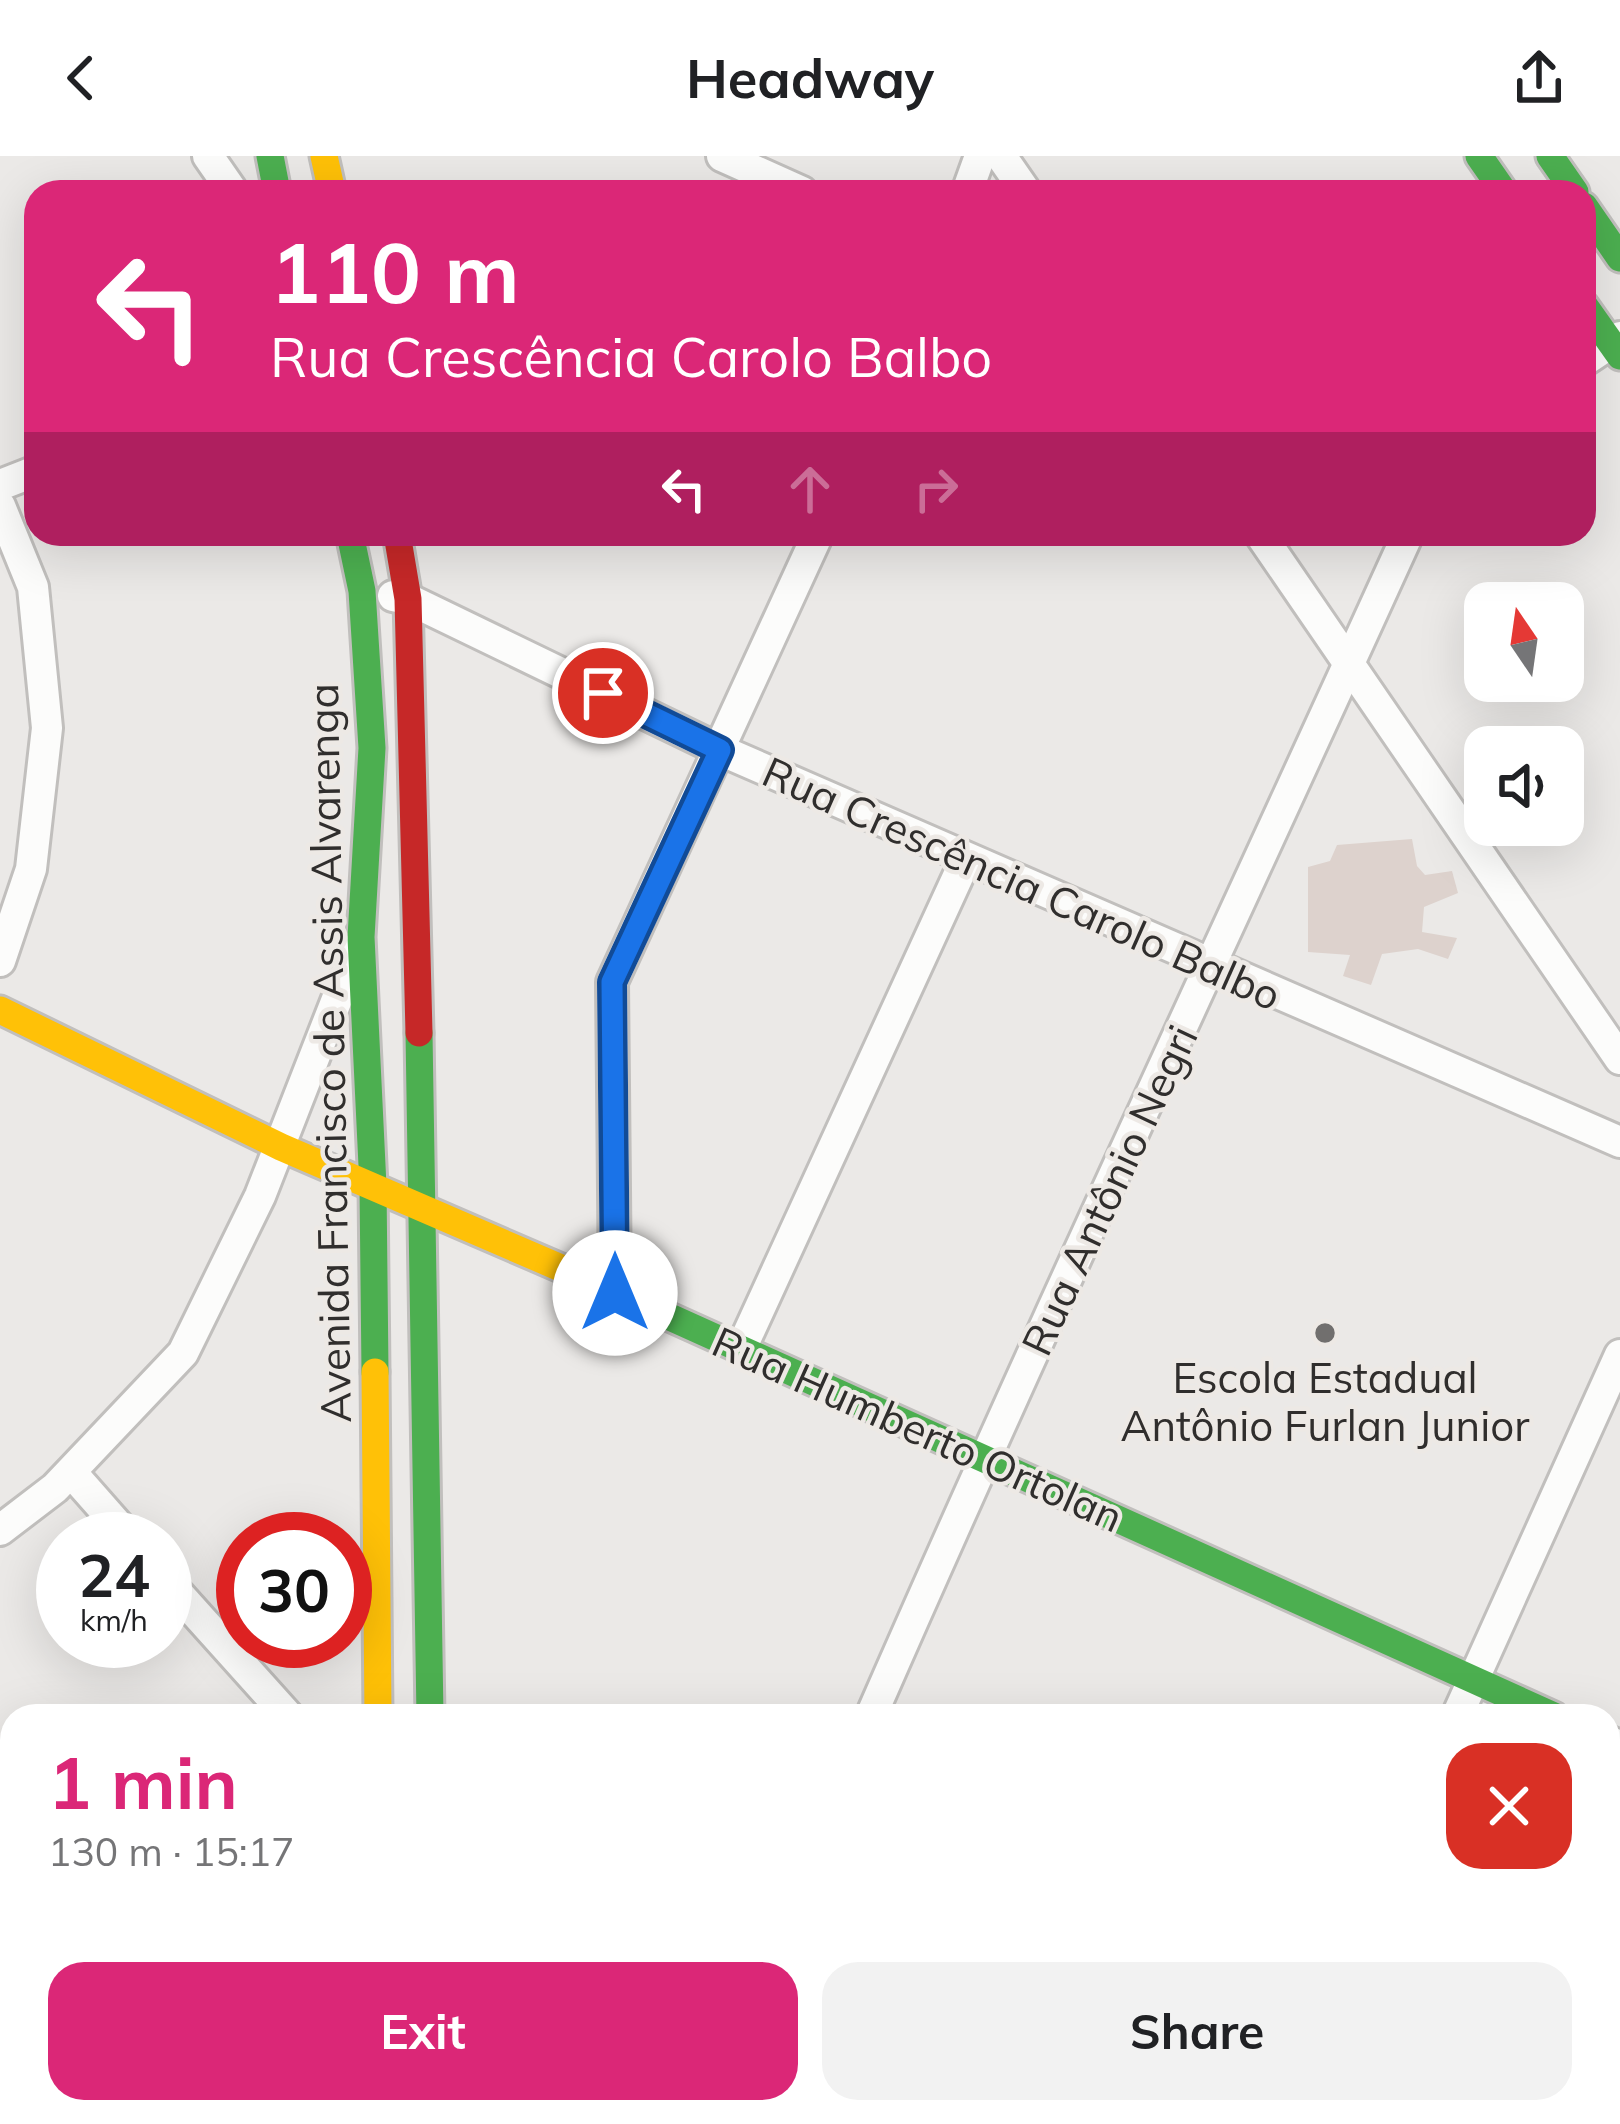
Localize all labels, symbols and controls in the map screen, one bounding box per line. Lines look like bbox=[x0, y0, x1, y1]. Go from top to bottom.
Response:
text: Headway bbox=[686, 44, 934, 112]
icon: back bbox=[48, 45, 114, 111]
icon: share bbox=[1506, 45, 1572, 111]
text: 110 m bbox=[270, 219, 520, 324]
icon: left bbox=[72, 228, 228, 384]
text: Rua Crescência Carolo Balbo bbox=[270, 323, 992, 391]
icon: left bbox=[651, 456, 717, 522]
icon: ahead bbox=[777, 456, 843, 522]
icon: right bbox=[903, 456, 969, 522]
north arrow bbox=[1464, 582, 1584, 702]
map controls bbox=[1464, 582, 1584, 846]
pin bbox=[552, 642, 654, 744]
icon: arrive bbox=[570, 660, 636, 726]
street label: Avenida Francisco de Assis Alvarenga bbox=[296, 683, 362, 1423]
button: sound bbox=[1464, 726, 1584, 846]
street label: Rua Crescência Carolo Balbo bbox=[755, 745, 1289, 1021]
street label: Rua Antônio Negri bbox=[1009, 1017, 1209, 1363]
position arrow bbox=[552, 1230, 678, 1356]
street label: Rua Humberto Ortolan bbox=[705, 1315, 1131, 1543]
marker: Escola Estadual Antônio Furlan Junior bbox=[1312, 1320, 1338, 1346]
place label: Escola Estadual Antônio Furlan Junior bbox=[1121, 1351, 1530, 1452]
speed limit sign: 30 bbox=[216, 1512, 372, 1668]
text: 24 bbox=[78, 1537, 150, 1612]
text: km/h bbox=[80, 1601, 148, 1639]
text: 1 min bbox=[48, 1737, 238, 1827]
button: close bbox=[1446, 1743, 1572, 1869]
text: 130 m · 15:17 bbox=[48, 1827, 294, 1876]
button: Exit bbox=[48, 1962, 798, 2100]
button: Share bbox=[822, 1962, 1572, 2100]

